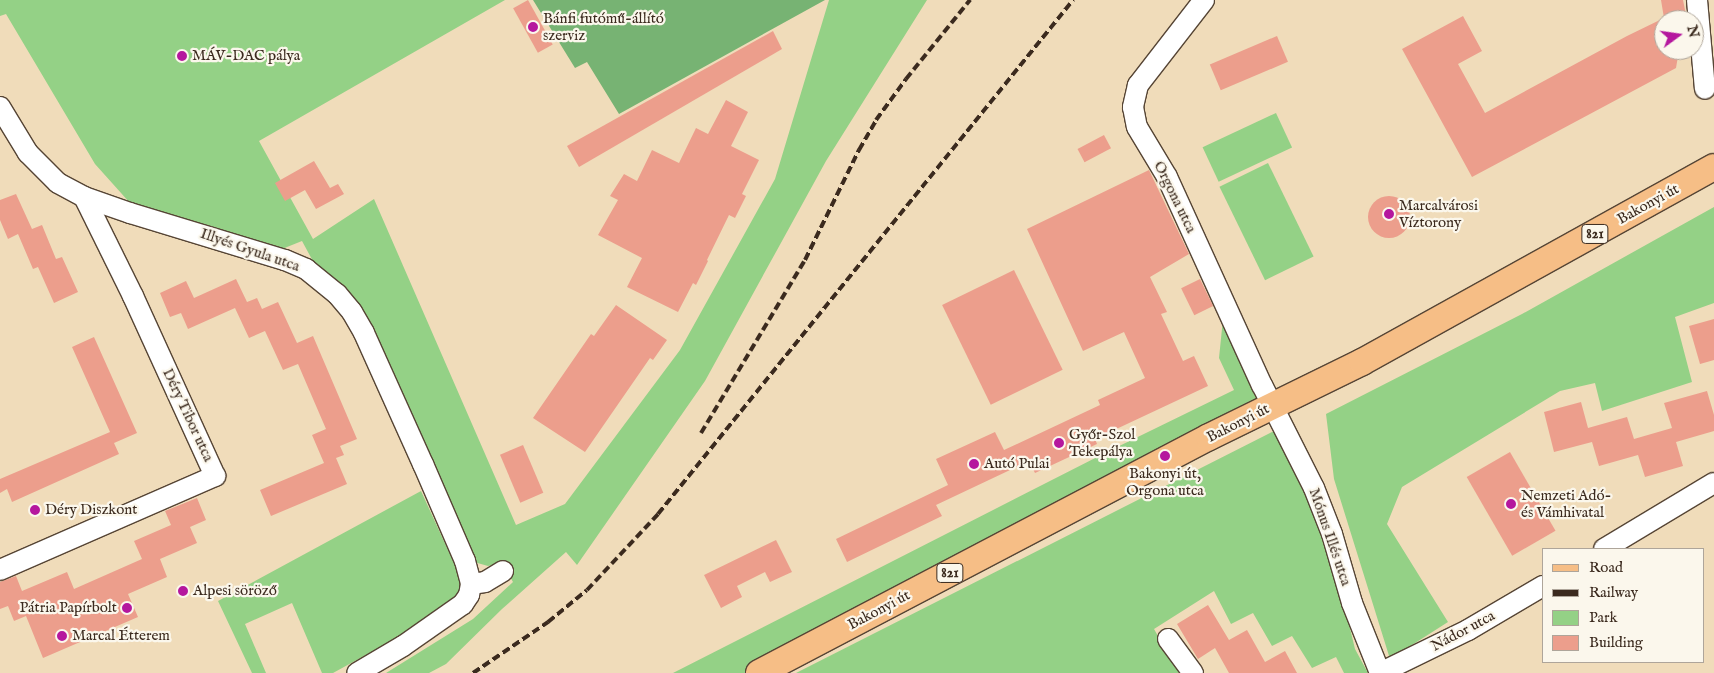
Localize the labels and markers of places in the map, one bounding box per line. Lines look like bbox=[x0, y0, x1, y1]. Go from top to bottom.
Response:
place label: Bánfi futómű-állító szerviz bbox=[543, 9, 664, 44]
marker: Bánfi futómű-állító szerviz bbox=[527, 21, 539, 33]
place label: MÁV-DAC pálya bbox=[192, 47, 300, 65]
marker: MÁV-DAC pálya bbox=[176, 50, 188, 62]
place label: Marcalvárosi Víztorony bbox=[1399, 196, 1478, 231]
marker: Marcalvárosi Víztorony bbox=[1383, 208, 1395, 220]
place label: Győr-Szol Tekepálya bbox=[1069, 425, 1135, 460]
marker: Győr-Szol Tekepálya bbox=[1053, 437, 1065, 449]
marker: Bakonyi út, Orgona utca bbox=[1159, 450, 1171, 462]
place label: Autó Pulai bbox=[984, 455, 1049, 473]
marker: Autó Pulai bbox=[968, 458, 980, 470]
place label: Bakonyi út, Orgona utca bbox=[1126, 464, 1204, 499]
place label: Nemzeti Adó- és Vámhivatal bbox=[1521, 486, 1612, 521]
marker: Nemzeti Adó- és Vámhivatal bbox=[1505, 498, 1517, 510]
place label: Déry Diszkont bbox=[45, 501, 137, 519]
marker: Déry Diszkont bbox=[29, 504, 41, 516]
place label: Alpesi söröző bbox=[193, 582, 277, 600]
marker: Alpesi söröző bbox=[177, 585, 189, 597]
place label: Pátria Papírbolt bbox=[20, 599, 117, 617]
marker: Pátria Papírbolt bbox=[121, 602, 133, 614]
place label: Marcal Étterem bbox=[72, 627, 170, 645]
marker: Marcal Étterem bbox=[56, 630, 68, 642]

